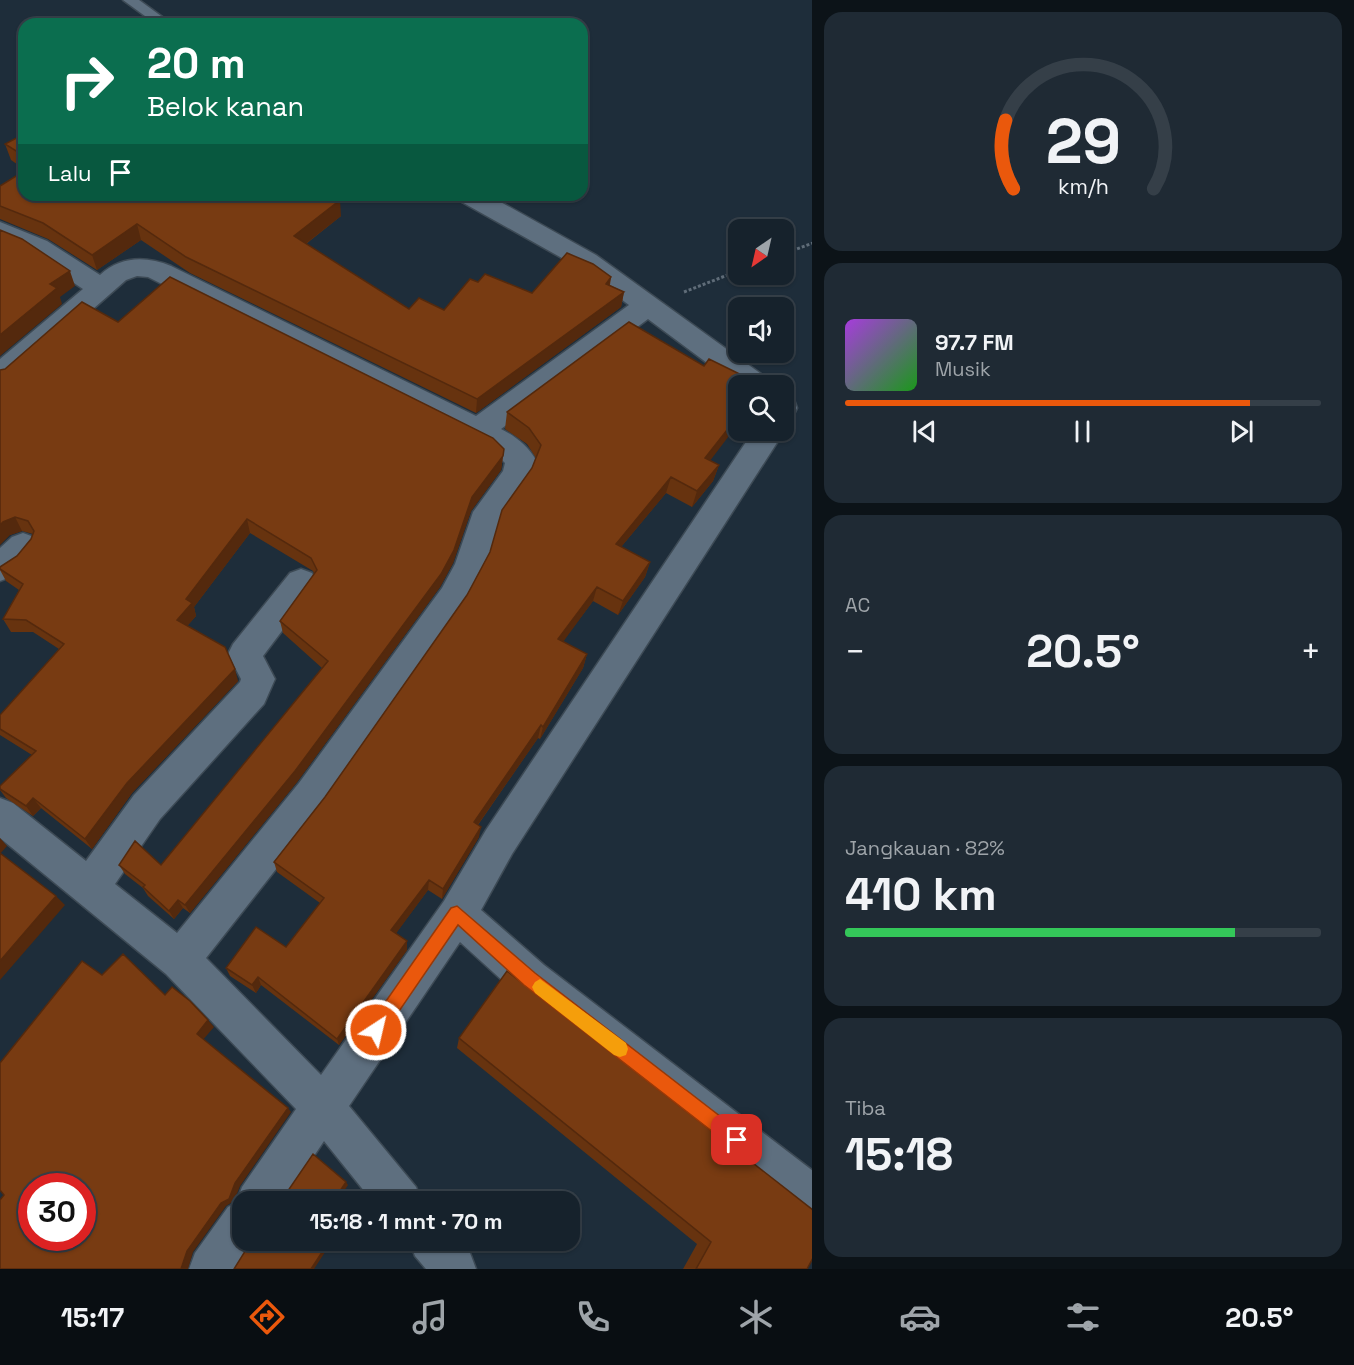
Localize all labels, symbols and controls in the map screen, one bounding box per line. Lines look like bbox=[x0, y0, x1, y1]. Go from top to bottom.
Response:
text: 20 m bbox=[147, 37, 246, 90]
icon: right bbox=[48, 42, 126, 120]
text: Belok kanan bbox=[147, 89, 304, 124]
text: 29 bbox=[1045, 102, 1121, 181]
icon: arrive bbox=[104, 156, 137, 189]
text: Lalu bbox=[48, 159, 92, 187]
text: km/h bbox=[1057, 173, 1109, 200]
north arrow bbox=[728, 219, 794, 285]
map controls bbox=[728, 219, 794, 441]
button: sound bbox=[728, 297, 794, 363]
text: 97.7 FM bbox=[935, 328, 1014, 356]
text: Musik bbox=[935, 356, 991, 382]
button: search bbox=[728, 375, 794, 441]
icon: previous bbox=[908, 415, 941, 448]
icon: pause bbox=[1066, 415, 1099, 448]
icon: next bbox=[1225, 415, 1258, 448]
text: AC bbox=[845, 592, 870, 618]
text: 20.5° bbox=[1026, 623, 1140, 680]
text: − bbox=[845, 631, 865, 673]
text: + bbox=[1301, 631, 1321, 673]
text: Jangkauan · 82% bbox=[845, 835, 1005, 861]
text: 410 km bbox=[845, 866, 997, 923]
position arrow bbox=[344, 998, 408, 1062]
text: Tiba bbox=[845, 1095, 886, 1121]
pin bbox=[711, 1114, 762, 1165]
icon: arrive bbox=[720, 1123, 753, 1156]
text: 15:18 bbox=[845, 1126, 953, 1183]
speed limit sign: 30 bbox=[18, 1173, 96, 1251]
text: 15:18 · 1 mnt · 70 m bbox=[309, 1207, 503, 1235]
icon: directions bbox=[246, 1296, 288, 1338]
icon: music bbox=[409, 1296, 451, 1338]
icon: phone bbox=[572, 1296, 614, 1338]
icon: climate bbox=[735, 1296, 777, 1338]
icon: car bbox=[899, 1296, 941, 1338]
icon: filters bbox=[1062, 1296, 1104, 1338]
text: 15:17 bbox=[61, 1300, 124, 1335]
text: 20.5° bbox=[1225, 1300, 1293, 1335]

